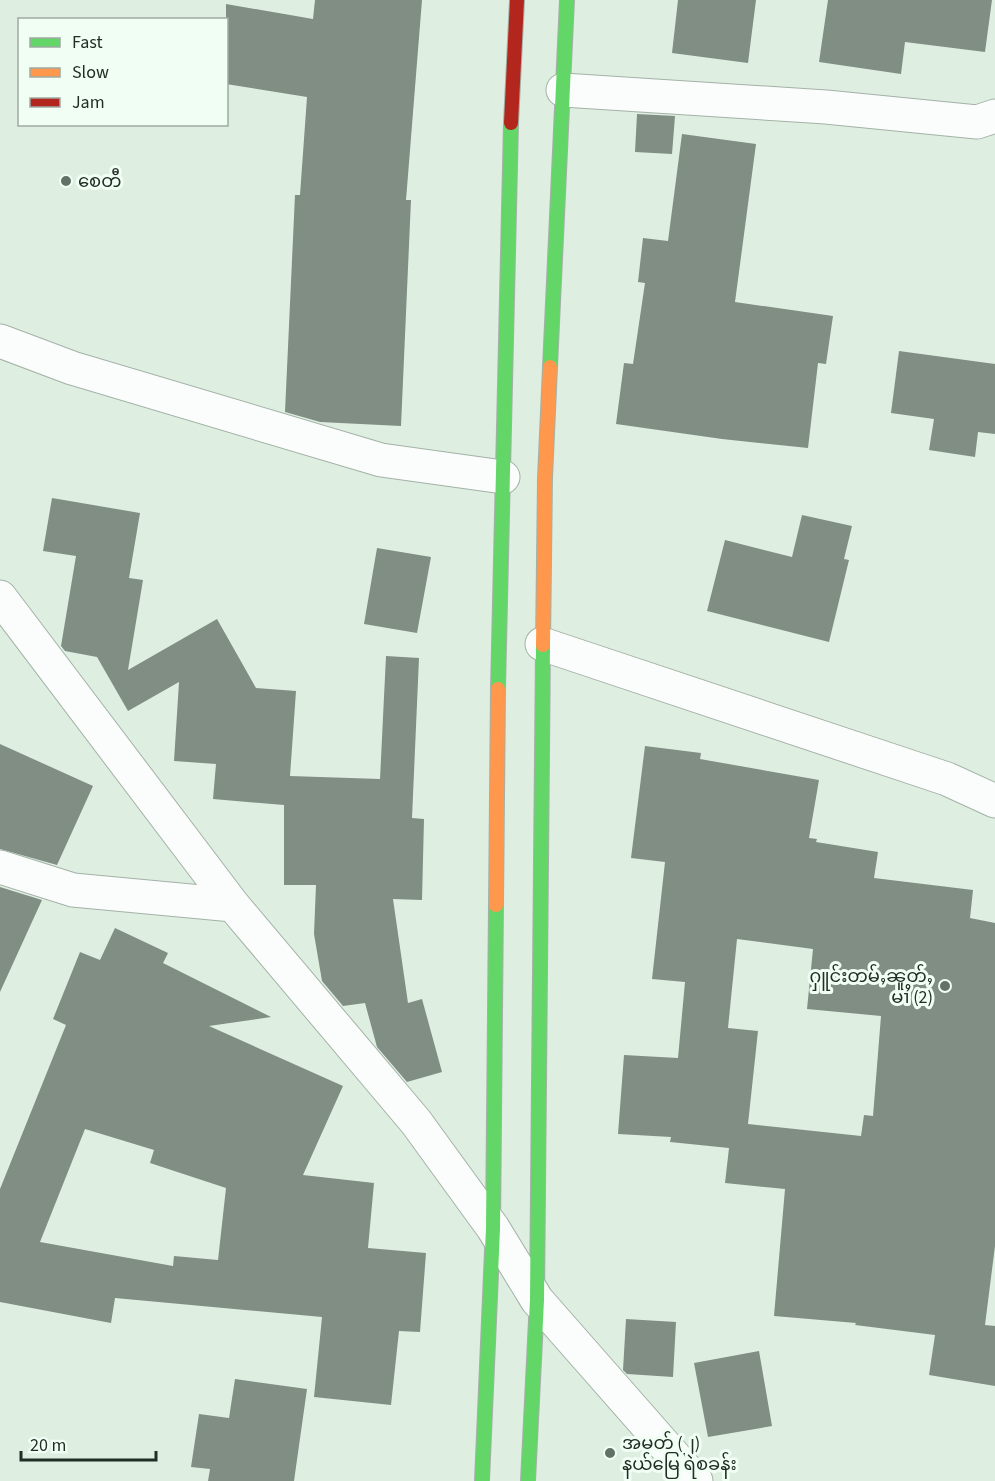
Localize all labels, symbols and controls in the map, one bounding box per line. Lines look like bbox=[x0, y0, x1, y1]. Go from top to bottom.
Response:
legend bbox=[18, 18, 228, 126]
text: Fast bbox=[72, 30, 103, 55]
text: Slow bbox=[72, 60, 109, 85]
text: Jam bbox=[72, 90, 105, 115]
place label: စေတီ bbox=[78, 167, 122, 194]
marker: စေတီ bbox=[59, 174, 73, 188]
place label: ႁူင်းတမ်ႇၼူတ်ႇ မၢႆ (2) bbox=[810, 963, 933, 1010]
marker: ႁူင်းတမ်ႇၼူတ်ႇ မၢႆ (2) bbox=[938, 979, 952, 993]
scale bar bbox=[21, 1424, 156, 1462]
place label: အမှတ် (၂) နယ်မြေ ရဲစခန်း bbox=[622, 1430, 737, 1479]
text: 20 m bbox=[30, 1433, 66, 1458]
marker: အမှတ် (၂) နယ်မြေ ရဲစခန်း bbox=[603, 1446, 617, 1460]

